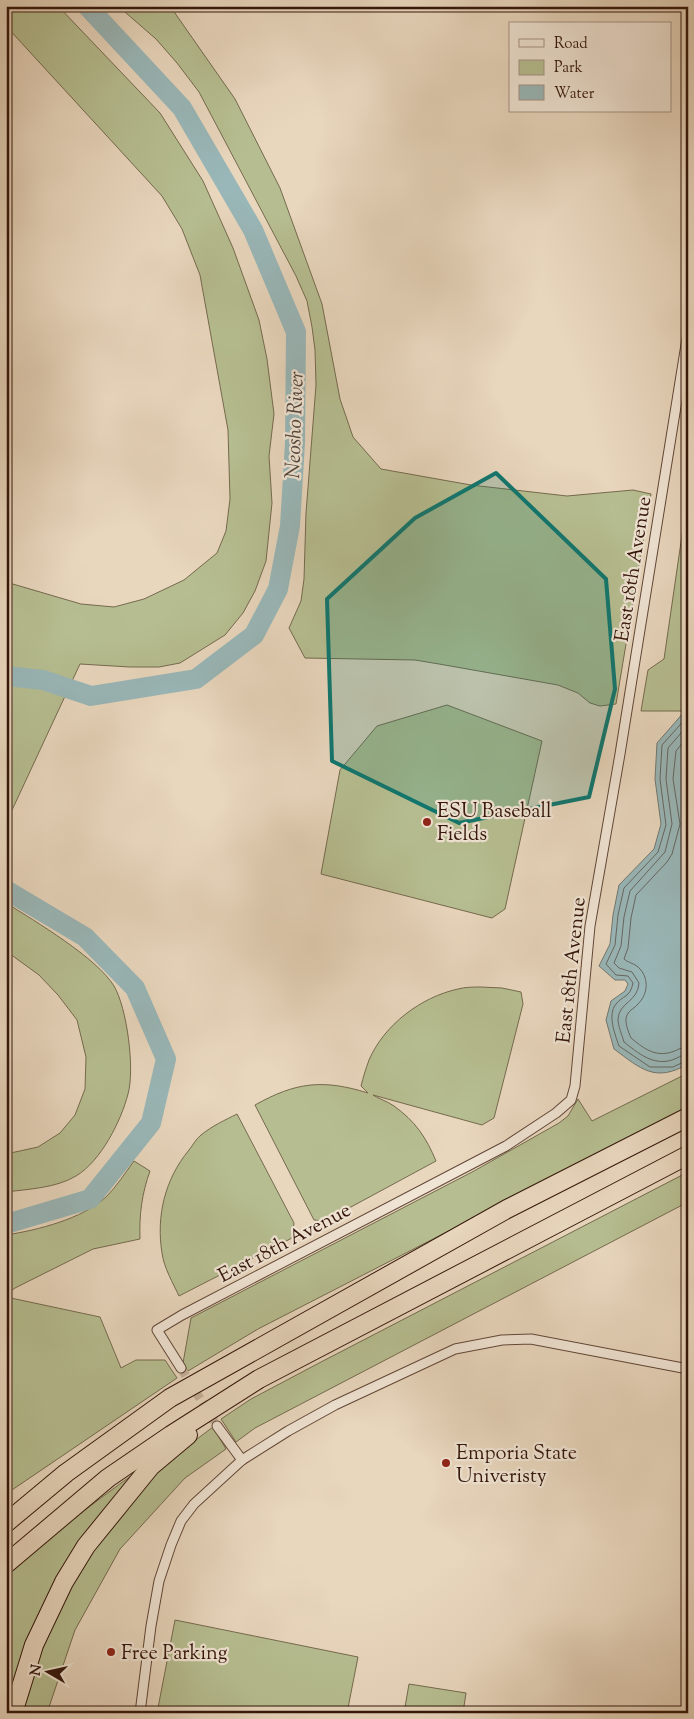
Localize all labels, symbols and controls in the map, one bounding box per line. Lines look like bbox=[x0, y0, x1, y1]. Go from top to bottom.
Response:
legend bbox=[509, 22, 672, 112]
text: Road bbox=[554, 34, 588, 55]
text: Park bbox=[554, 58, 583, 79]
text: Water bbox=[554, 84, 595, 105]
water label: Neosho River bbox=[279, 370, 313, 479]
street label: East 18th Avenue bbox=[609, 495, 660, 644]
place label: ESU Baseball Fields bbox=[437, 798, 552, 850]
marker: ESU Baseball Fields bbox=[421, 816, 433, 828]
street label: East 18th Avenue bbox=[550, 896, 595, 1045]
street label: East 18th Avenue bbox=[214, 1197, 357, 1291]
place label: Emporia State Univeristy bbox=[456, 1440, 577, 1492]
marker: Emporia State Univeristy bbox=[440, 1457, 452, 1469]
place label: Free Parking bbox=[121, 1640, 228, 1669]
north arrow bbox=[22, 1646, 72, 1696]
marker: Free Parking bbox=[105, 1646, 117, 1658]
text: N bbox=[26, 1663, 48, 1677]

